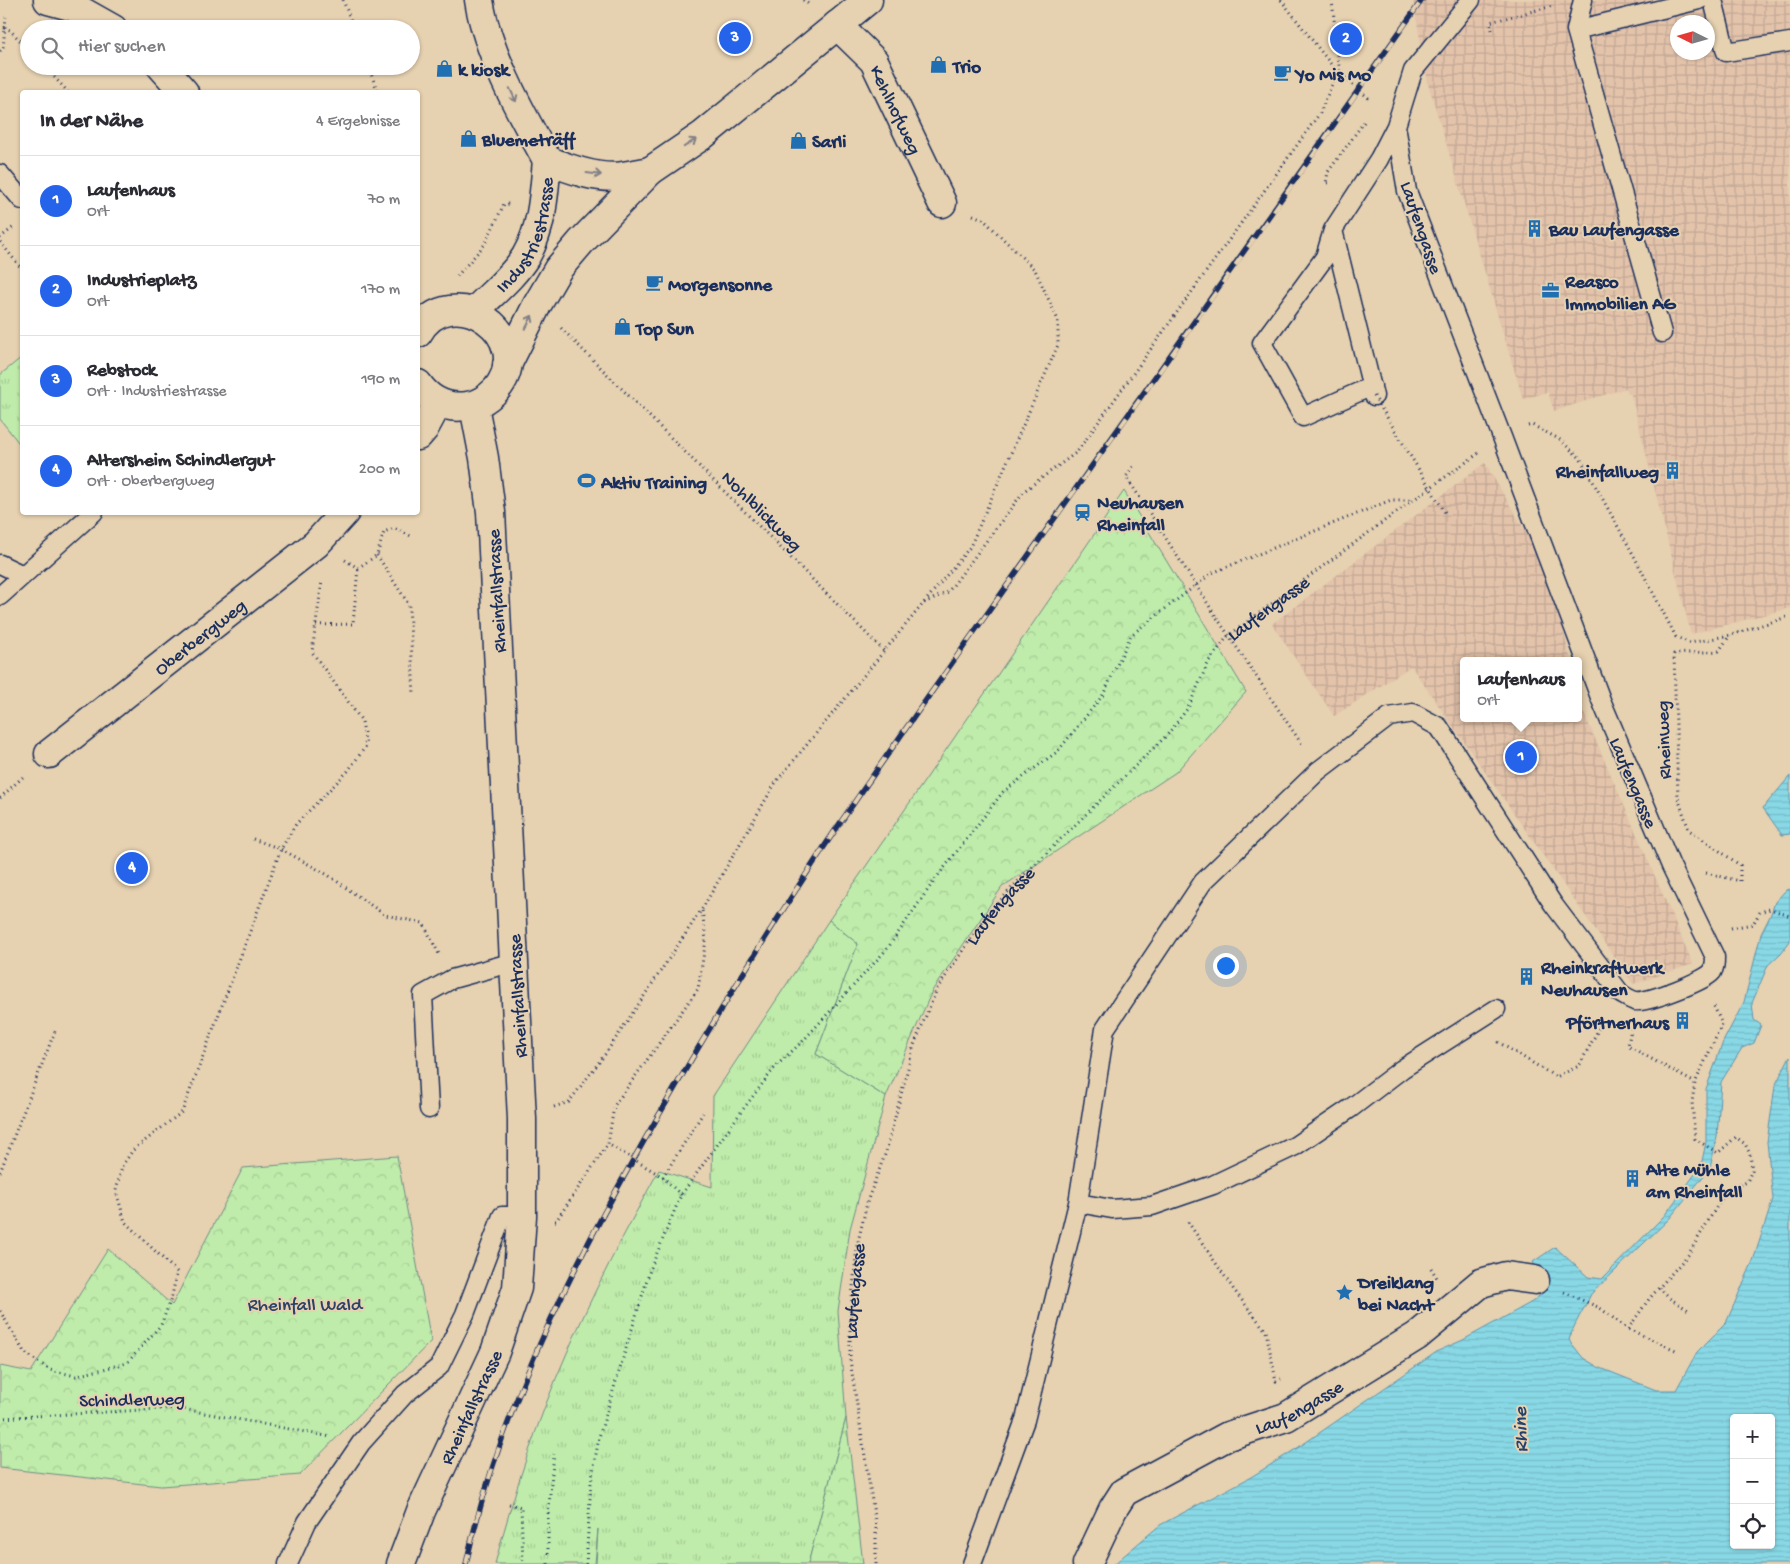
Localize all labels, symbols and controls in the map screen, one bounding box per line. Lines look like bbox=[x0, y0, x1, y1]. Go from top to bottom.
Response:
north arrow bbox=[1670, 15, 1715, 60]
pin: 3 bbox=[719, 19, 751, 57]
search box bbox=[20, 20, 420, 75]
pin: 2 bbox=[1330, 20, 1362, 58]
icon: search bbox=[38, 34, 66, 62]
text: Hier suchen bbox=[78, 36, 165, 59]
shop icon: Trio bbox=[929, 55, 949, 75]
place label: Trio bbox=[951, 57, 981, 80]
shop icon: k kiosk bbox=[434, 58, 454, 78]
place label: k kiosk bbox=[458, 60, 511, 83]
street label: Kehlhofweg bbox=[863, 62, 925, 159]
cafe icon: Yo Mis Mo bbox=[1272, 63, 1292, 83]
place label: Yo Mis Mo bbox=[1294, 65, 1371, 88]
one-way arrow bbox=[508, 87, 518, 102]
text: In der Nähe bbox=[40, 110, 143, 135]
text: 4 Ergebnisse bbox=[316, 113, 400, 132]
shop icon: Bluemeträff bbox=[458, 128, 478, 148]
place label: Bluemeträff bbox=[481, 130, 577, 153]
shop icon: Sarli bbox=[788, 130, 808, 150]
place label: Sarli bbox=[812, 132, 846, 155]
one-way arrow bbox=[683, 138, 697, 148]
one-way arrow bbox=[585, 169, 601, 179]
street label: Industriestrasse bbox=[492, 176, 560, 299]
street label: Laufengasse bbox=[1393, 179, 1446, 278]
text: Laufenhaus bbox=[87, 180, 175, 203]
text: 1 bbox=[53, 191, 59, 210]
text: 70 m bbox=[367, 191, 400, 210]
text: Ort bbox=[87, 203, 109, 222]
building icon: Bau Laufengasse bbox=[1525, 218, 1545, 238]
place label: Bau Laufengasse bbox=[1548, 220, 1680, 243]
text: Industrieplatz bbox=[87, 270, 196, 293]
place label: Reasco Immobilien AG bbox=[1564, 272, 1676, 317]
cafe icon: Morgensonne bbox=[644, 273, 664, 293]
place label: Morgensonne bbox=[668, 275, 773, 298]
text: 2 bbox=[52, 281, 60, 300]
text: 170 m bbox=[361, 281, 400, 300]
office icon: Reasco Immobilien AG bbox=[1541, 281, 1561, 301]
text: Ort bbox=[87, 293, 109, 312]
one-way arrow bbox=[525, 315, 534, 330]
shop icon: Top Sun bbox=[612, 317, 632, 337]
place label: Top Sun bbox=[634, 319, 695, 342]
text: Rebstock bbox=[87, 360, 156, 383]
text: 3 bbox=[52, 371, 60, 390]
text: 190 m bbox=[361, 371, 400, 390]
text: Ort · Industriestrasse bbox=[87, 383, 227, 402]
text: Altersheim Schindlergut bbox=[87, 450, 274, 473]
building icon: Rheinfallweg bbox=[1663, 460, 1683, 480]
text: 4 bbox=[52, 461, 60, 480]
text: 200 m bbox=[359, 461, 400, 480]
place label: Rheinfallweg bbox=[1555, 462, 1659, 485]
street label: Nohlblickweg bbox=[715, 467, 806, 558]
sports icon: Aktiv Training bbox=[577, 471, 597, 491]
text: Ort · Oberbergweg bbox=[87, 473, 215, 492]
place label: Aktiv Training bbox=[600, 473, 707, 496]
place label: Neuhausen Rheinfall bbox=[1096, 493, 1185, 538]
station icon: Neuhausen Rheinfall bbox=[1073, 502, 1093, 522]
street label: Rheinfallstrasse bbox=[484, 528, 513, 653]
street label: Laufengasse bbox=[1224, 572, 1315, 648]
street label: Oberbergweg bbox=[151, 595, 252, 682]
popup bbox=[1460, 657, 1582, 722]
text: Laufenhaus bbox=[1477, 669, 1565, 692]
text: Ort bbox=[1477, 692, 1499, 711]
street label: Rheinweg bbox=[1653, 700, 1678, 779]
street label: Laufengasse bbox=[1602, 735, 1661, 832]
pin: 1 bbox=[1505, 738, 1537, 776]
pin: 4 bbox=[116, 849, 148, 887]
street label: Laufengasse bbox=[962, 863, 1041, 950]
street label: Rheinfallstrasse bbox=[505, 933, 534, 1058]
your location bbox=[1213, 953, 1239, 979]
place label: Rheinkraftwerk Neuhausen bbox=[1540, 958, 1666, 1003]
building icon: Rheinkraftwerk Neuhausen bbox=[1517, 967, 1537, 987]
building icon: Pförtnerhaus bbox=[1673, 1011, 1693, 1031]
place label: Pförtnerhaus bbox=[1565, 1013, 1670, 1036]
place label: Alte Mühle am Rheinfall bbox=[1645, 1160, 1742, 1205]
building icon: Alte Mühle am Rheinfall bbox=[1622, 1169, 1642, 1189]
street label: Laufengasse bbox=[842, 1242, 872, 1339]
place label: Dreiklang bei Nacht bbox=[1356, 1273, 1436, 1318]
place icon: Dreiklang bei Nacht bbox=[1334, 1282, 1354, 1302]
park label: Rheinfall Wald bbox=[248, 1295, 364, 1318]
street label: Rheinfallstrasse bbox=[436, 1347, 509, 1469]
street label: Laufengasse bbox=[1253, 1376, 1348, 1441]
street label: Schindlerweg bbox=[79, 1389, 185, 1414]
water label: Rhine bbox=[1511, 1406, 1534, 1453]
map controls bbox=[1730, 1414, 1775, 1549]
button: + bbox=[1730, 1414, 1775, 1459]
button: − bbox=[1730, 1459, 1775, 1504]
button: locate bbox=[1730, 1504, 1775, 1549]

